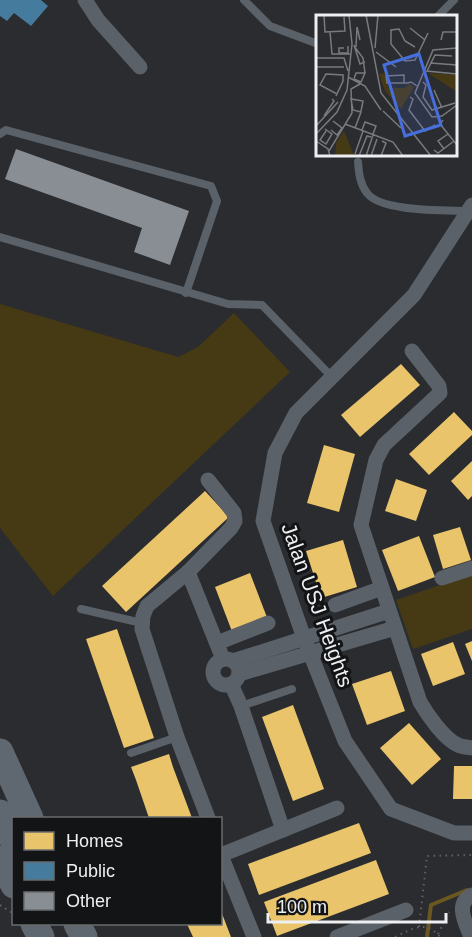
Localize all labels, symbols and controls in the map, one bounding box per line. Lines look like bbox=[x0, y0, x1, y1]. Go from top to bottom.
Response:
inset map bbox=[316, 15, 457, 156]
street label: Jalan USJ Heights bbox=[277, 520, 358, 690]
legend bbox=[12, 817, 222, 925]
text: Homes bbox=[66, 831, 123, 851]
text: Public bbox=[66, 861, 115, 881]
scale bar bbox=[268, 886, 446, 924]
text: Other bbox=[66, 891, 111, 911]
text: 100 m bbox=[277, 897, 327, 917]

